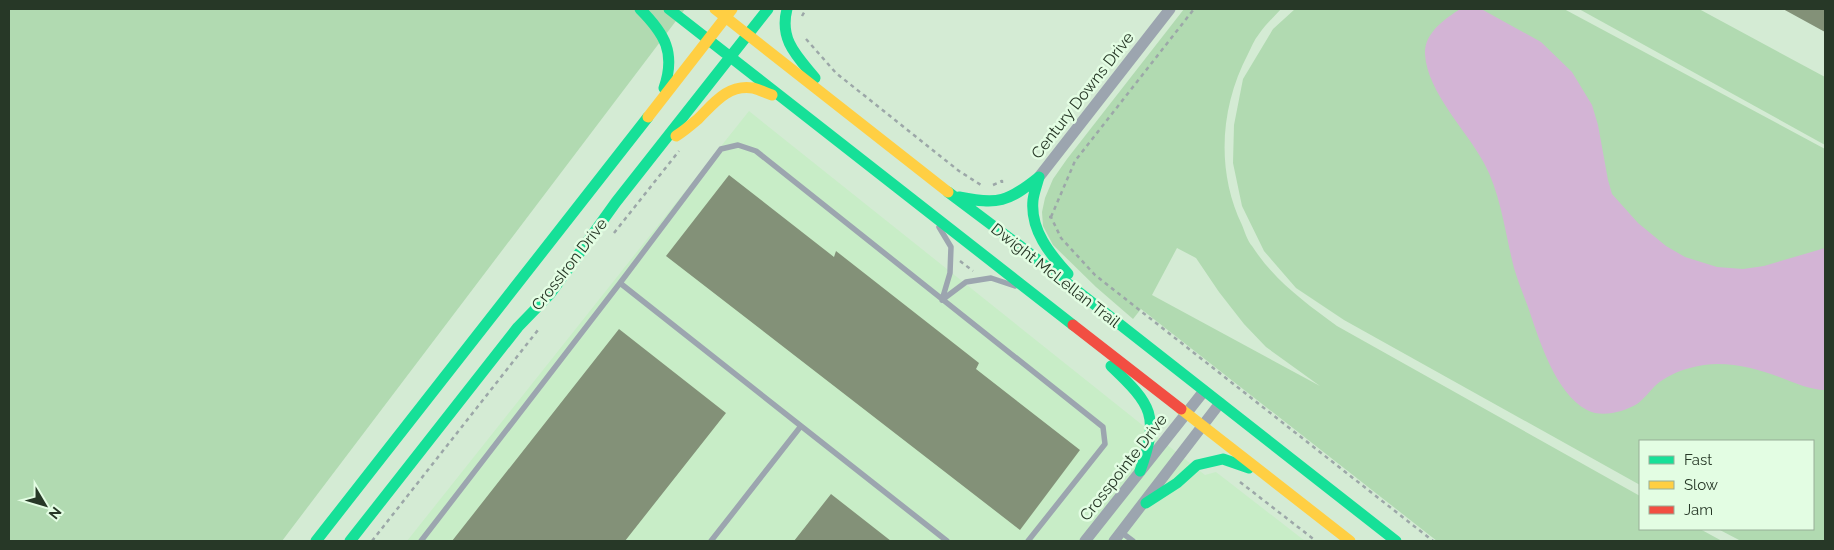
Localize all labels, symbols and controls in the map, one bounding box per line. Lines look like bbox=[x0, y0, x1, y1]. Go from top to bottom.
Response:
street label: Century Downs Drive bbox=[1027, 28, 1138, 162]
street label: CrossIron Drive bbox=[528, 214, 611, 314]
street label: Dwight McLellan Trail bbox=[987, 219, 1125, 332]
street label: Crosspointe Drive bbox=[1076, 410, 1171, 525]
legend bbox=[1639, 440, 1814, 530]
text: Fast bbox=[1684, 451, 1712, 469]
text: Slow bbox=[1684, 476, 1718, 494]
north arrow bbox=[20, 480, 70, 530]
text: Jam bbox=[1684, 501, 1713, 519]
text: N bbox=[46, 504, 65, 522]

